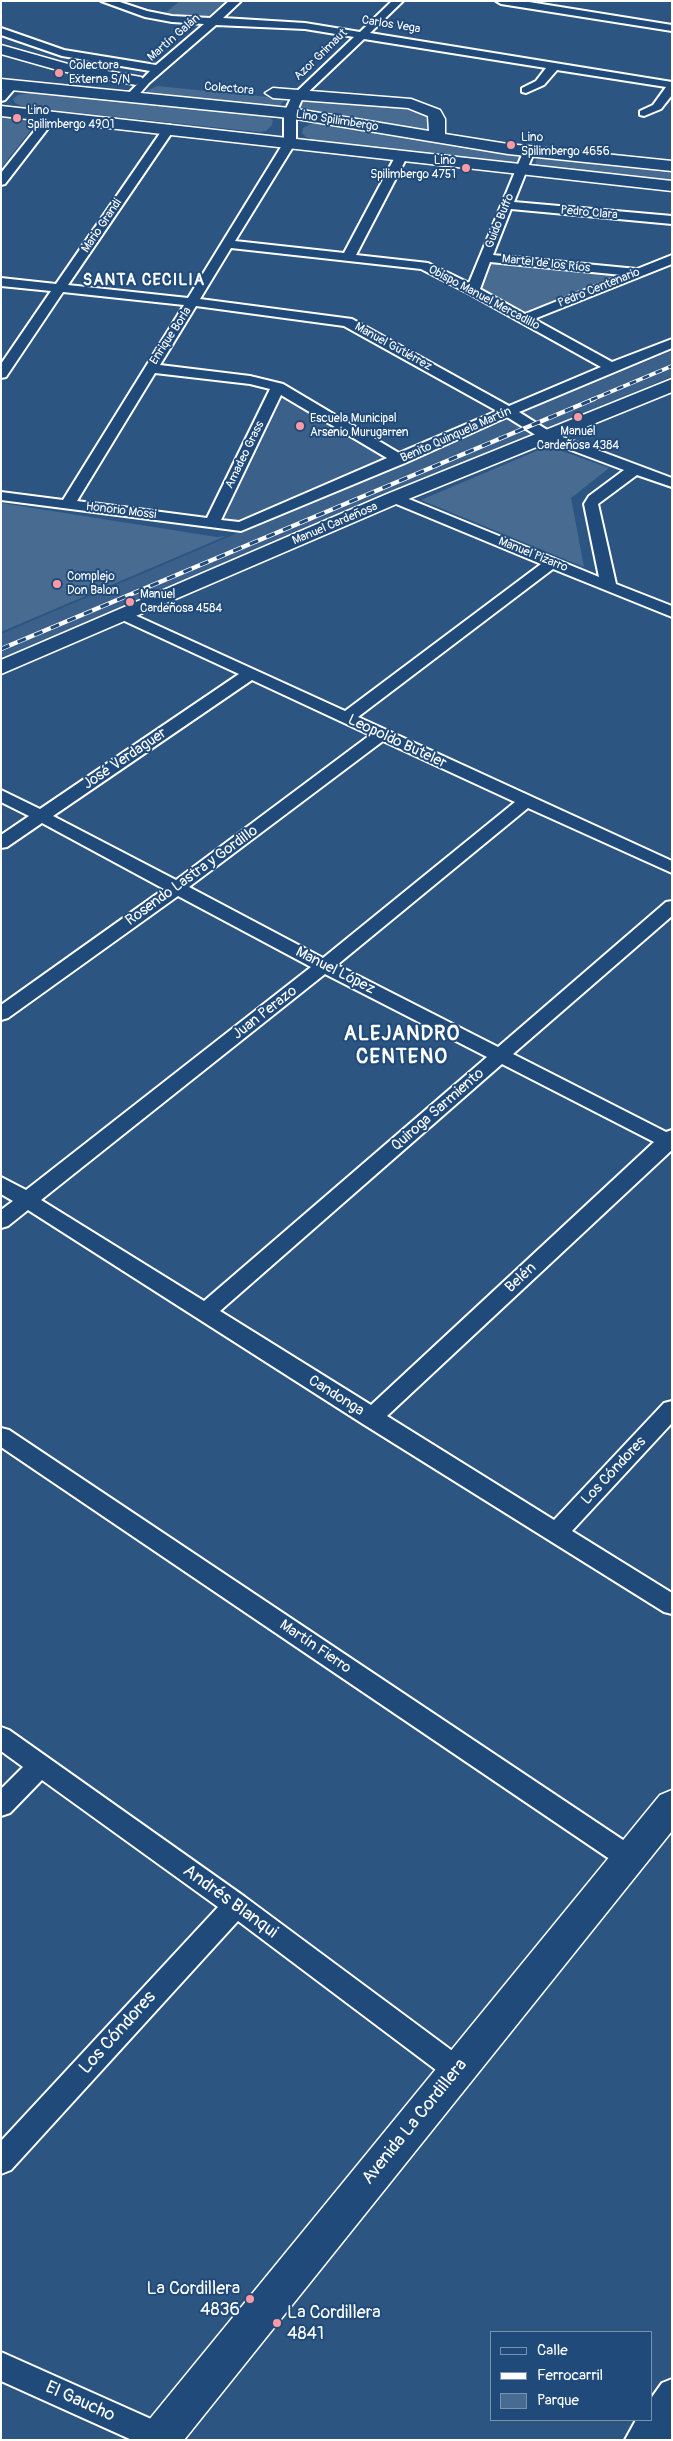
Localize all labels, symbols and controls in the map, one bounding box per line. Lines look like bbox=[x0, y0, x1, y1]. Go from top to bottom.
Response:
street label: Martín Galán bbox=[145, 11, 203, 65]
street label: Carlos Vega bbox=[361, 13, 421, 37]
street label: Azor Grimaut bbox=[291, 26, 351, 84]
place label: Colectora Externa S/N bbox=[69, 59, 130, 87]
marker: Colectora Externa S/N bbox=[53, 67, 65, 79]
street label: Colectora bbox=[204, 80, 254, 98]
place label: Lino Spilimbergo 4901 bbox=[27, 104, 114, 132]
street label: Lino Spilimbergo bbox=[295, 107, 379, 135]
marker: Lino Spilimbergo 4901 bbox=[11, 112, 23, 124]
place label: Lino Spilimbergo 4656 bbox=[521, 131, 610, 159]
marker: Lino Spilimbergo 4656 bbox=[505, 139, 517, 151]
place label: Lino Spilimbergo 4751 bbox=[370, 154, 456, 182]
marker: Lino Spilimbergo 4751 bbox=[460, 162, 472, 174]
street label: Guido Buffo bbox=[482, 191, 518, 251]
street label: Mario Grandi bbox=[79, 196, 125, 256]
street label: Pedro Clara bbox=[560, 203, 618, 223]
street label: Martel de los Ríos bbox=[501, 252, 591, 276]
street label: Obispo Manuel Mercadillo bbox=[426, 262, 542, 334]
street label: Pedro Centenario bbox=[556, 265, 642, 311]
district label: SANTA CECILIA bbox=[81, 271, 207, 291]
street label: Enrique Borla bbox=[147, 305, 195, 367]
street label: Manuel Gutiérrez bbox=[352, 320, 434, 374]
street label: Benito Quinquela Martín bbox=[398, 404, 514, 466]
marker: Manuel Cardeñosa 4384 bbox=[572, 411, 584, 423]
place label: Escuela Municipal Arsenio Murugarren bbox=[310, 412, 408, 440]
street label: Amadeo Grass bbox=[222, 419, 268, 491]
marker: Escuela Municipal Arsenio Murugarren bbox=[294, 420, 306, 432]
place label: Manuel Cardeñosa 4384 bbox=[537, 425, 619, 453]
street label: Honorio Mossi bbox=[85, 500, 157, 522]
street label: Manuel Cardeñosa bbox=[290, 500, 380, 548]
street label: Manuel Pizarro bbox=[496, 535, 570, 575]
place label: Complejo Don Balon bbox=[67, 570, 119, 598]
marker: Complejo Don Balon bbox=[51, 578, 63, 590]
place label: Manuel Cardeñosa 4584 bbox=[140, 588, 222, 616]
marker: Manuel Cardeñosa 4584 bbox=[124, 596, 136, 608]
street label: Leopoldo Buteler bbox=[345, 711, 449, 773]
street label: José Verdaguer bbox=[80, 724, 170, 794]
street label: Rosendo Lastra y Gordillo bbox=[122, 822, 262, 930]
street label: Manuel López bbox=[292, 943, 378, 999]
street label: Juan Perazo bbox=[229, 982, 301, 1044]
district label: ALEJANDRO CENTENO bbox=[343, 1023, 461, 1070]
street label: Quiroga Sarmiento bbox=[388, 1065, 488, 1155]
street label: Belén bbox=[502, 1259, 540, 1297]
street label: Candonga bbox=[305, 1372, 367, 1420]
street label: Los Cóndores bbox=[578, 1433, 650, 1509]
street label: Martín Fierro bbox=[276, 1616, 354, 1678]
street label: Andrés Blanqui bbox=[178, 1860, 282, 1944]
street label: Los Cóndores bbox=[75, 1987, 161, 2079]
street label: Avenida La Cordillera bbox=[358, 2055, 472, 2189]
place label: La Cordillera 4836 bbox=[146, 2278, 240, 2320]
marker: La Cordillera 4836 bbox=[244, 2293, 256, 2305]
place label: La Cordillera 4841 bbox=[287, 2302, 381, 2344]
marker: La Cordillera 4841 bbox=[271, 2317, 283, 2329]
legend bbox=[490, 2331, 653, 2421]
text: Calle bbox=[537, 2341, 568, 2360]
text: Ferrocarril bbox=[537, 2366, 603, 2385]
street label: El Gaucho bbox=[42, 2377, 118, 2427]
text: Parque bbox=[537, 2391, 579, 2410]

